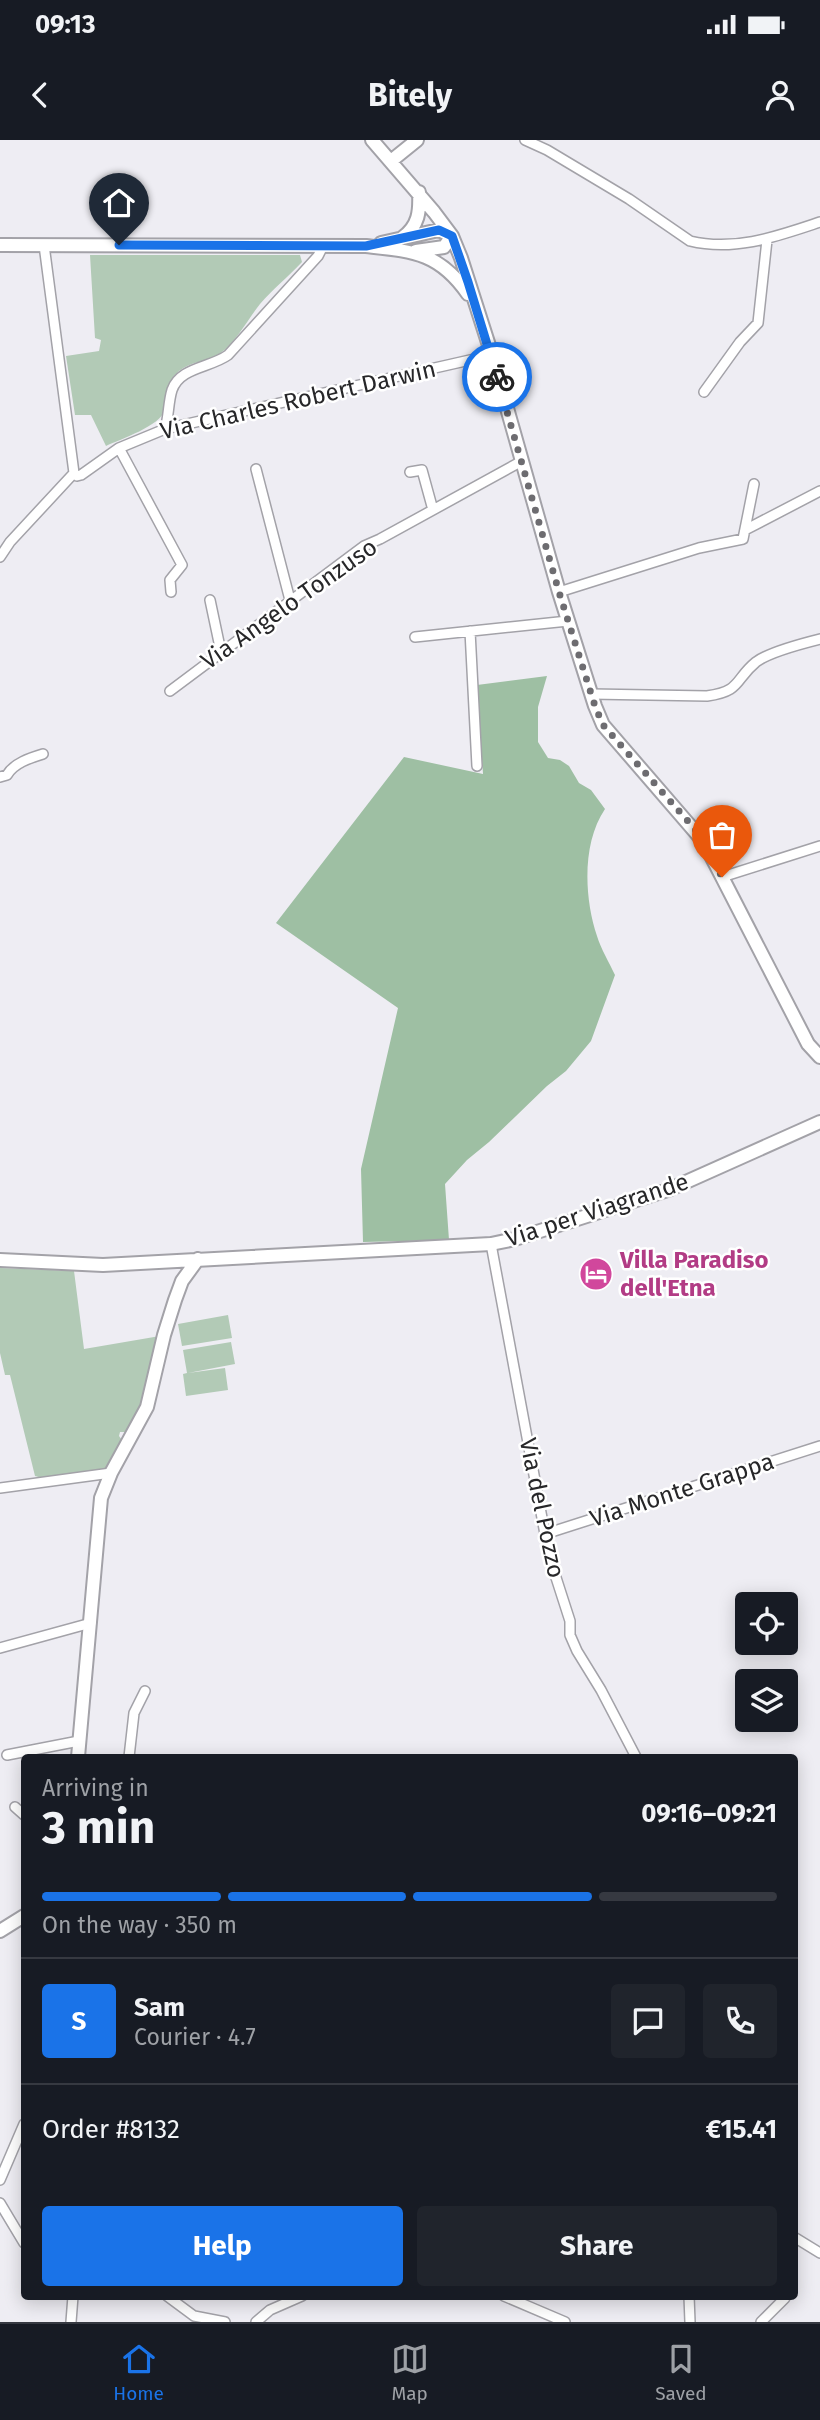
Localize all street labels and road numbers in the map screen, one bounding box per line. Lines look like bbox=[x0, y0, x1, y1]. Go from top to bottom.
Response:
street label: Via Charles Robert Darwin bbox=[157, 355, 439, 445]
street label: Via Angelo Tonzuso bbox=[196, 533, 382, 675]
street label: Via per Viagrande bbox=[502, 1167, 692, 1253]
street label: Via del Pozzo bbox=[514, 1436, 570, 1580]
street label: Via Monte Grappa bbox=[586, 1447, 778, 1533]

